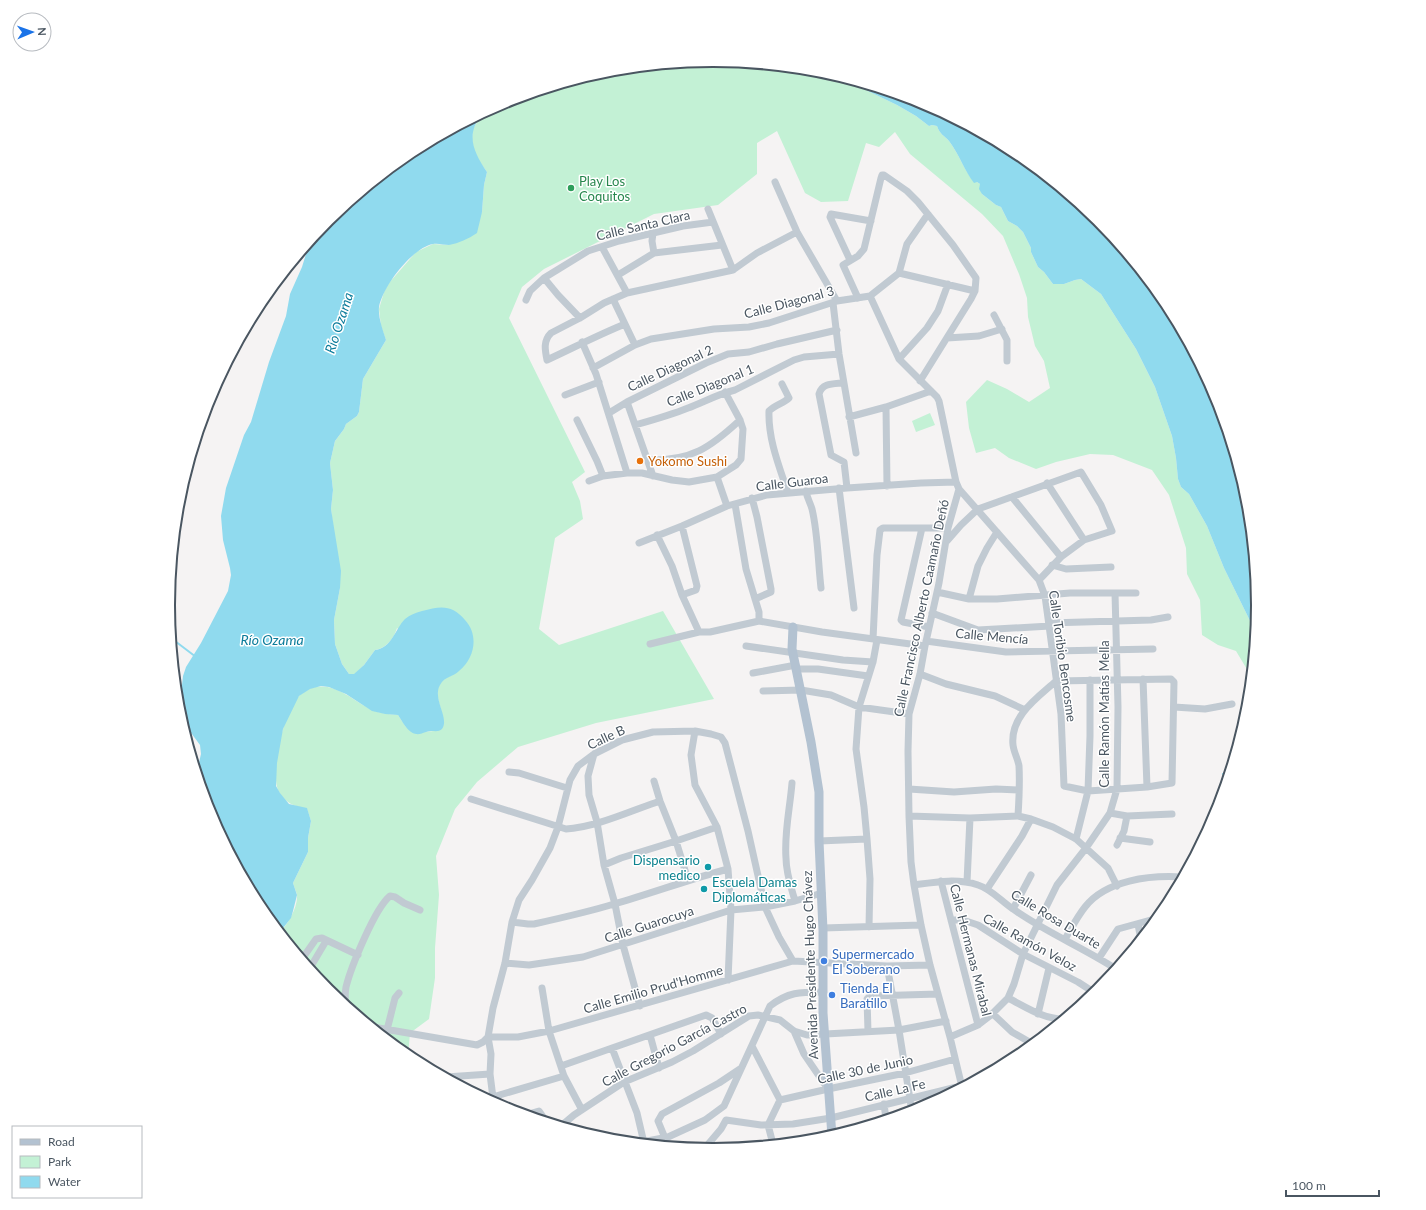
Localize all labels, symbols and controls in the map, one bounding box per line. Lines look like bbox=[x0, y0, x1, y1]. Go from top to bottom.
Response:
north arrow bbox=[12, 12, 52, 52]
text: N bbox=[36, 27, 49, 36]
place label: Play Los Coquitos bbox=[579, 173, 631, 204]
marker: Play Los Coquitos bbox=[566, 183, 576, 193]
street label: Calle Santa Clara bbox=[595, 206, 691, 244]
street label: Calle Diagonal 3 bbox=[742, 282, 836, 322]
water label: Río Ozama bbox=[321, 290, 356, 356]
street label: Calle Diagonal 2 bbox=[625, 341, 715, 395]
street label: Calle Diagonal 1 bbox=[664, 360, 756, 410]
place label: Yokomo Sushi bbox=[648, 453, 727, 469]
marker: Yokomo Sushi bbox=[635, 456, 645, 466]
street label: Calle Guaroa bbox=[755, 470, 829, 494]
street label: Calle Francisco Alberto Caamaño Deñó bbox=[890, 498, 952, 718]
street label: Calle Toribio Bencosme bbox=[1046, 589, 1080, 723]
street label: Calle Mencía bbox=[955, 625, 1029, 647]
water label: Río Ozama bbox=[240, 631, 304, 648]
street label: Calle Ramón Matías Mella bbox=[1096, 640, 1112, 788]
street label: Calle B bbox=[585, 721, 627, 753]
place label: Dispensario medico bbox=[633, 852, 700, 883]
marker: Dispensario medico bbox=[703, 862, 713, 872]
street label: Avenida Presidente Hugo Chávez bbox=[799, 870, 821, 1060]
place label: Escuela Damas Diplomáticas bbox=[712, 874, 798, 905]
street label: Calle Hermanas Mirabal bbox=[947, 882, 995, 1018]
marker: Escuela Damas Diplomáticas bbox=[699, 884, 709, 894]
street label: Calle Rosa Duarte bbox=[1008, 886, 1104, 952]
street label: Calle Guarocuya bbox=[602, 902, 696, 946]
street label: Calle Ramón Veloz bbox=[980, 910, 1080, 975]
place label: Supermercado El Soberano bbox=[832, 946, 914, 977]
marker: Supermercado El Soberano bbox=[819, 956, 829, 966]
street label: Calle Emilio Prud'Homme bbox=[581, 961, 725, 1017]
place label: Tienda El Baratillo bbox=[840, 980, 892, 1011]
marker: Tienda El Baratillo bbox=[827, 990, 837, 1000]
street label: Calle Gregorio García Castro bbox=[599, 1000, 749, 1090]
street label: Calle 30 de Junio bbox=[816, 1051, 914, 1087]
street label: Calle La Fe bbox=[863, 1075, 927, 1105]
legend bbox=[12, 1126, 142, 1198]
text: Road bbox=[48, 1134, 75, 1149]
text: Park bbox=[48, 1154, 72, 1169]
scale bar bbox=[1286, 1172, 1379, 1198]
text: Water bbox=[48, 1174, 81, 1189]
text: 100 m bbox=[1292, 1178, 1326, 1193]

